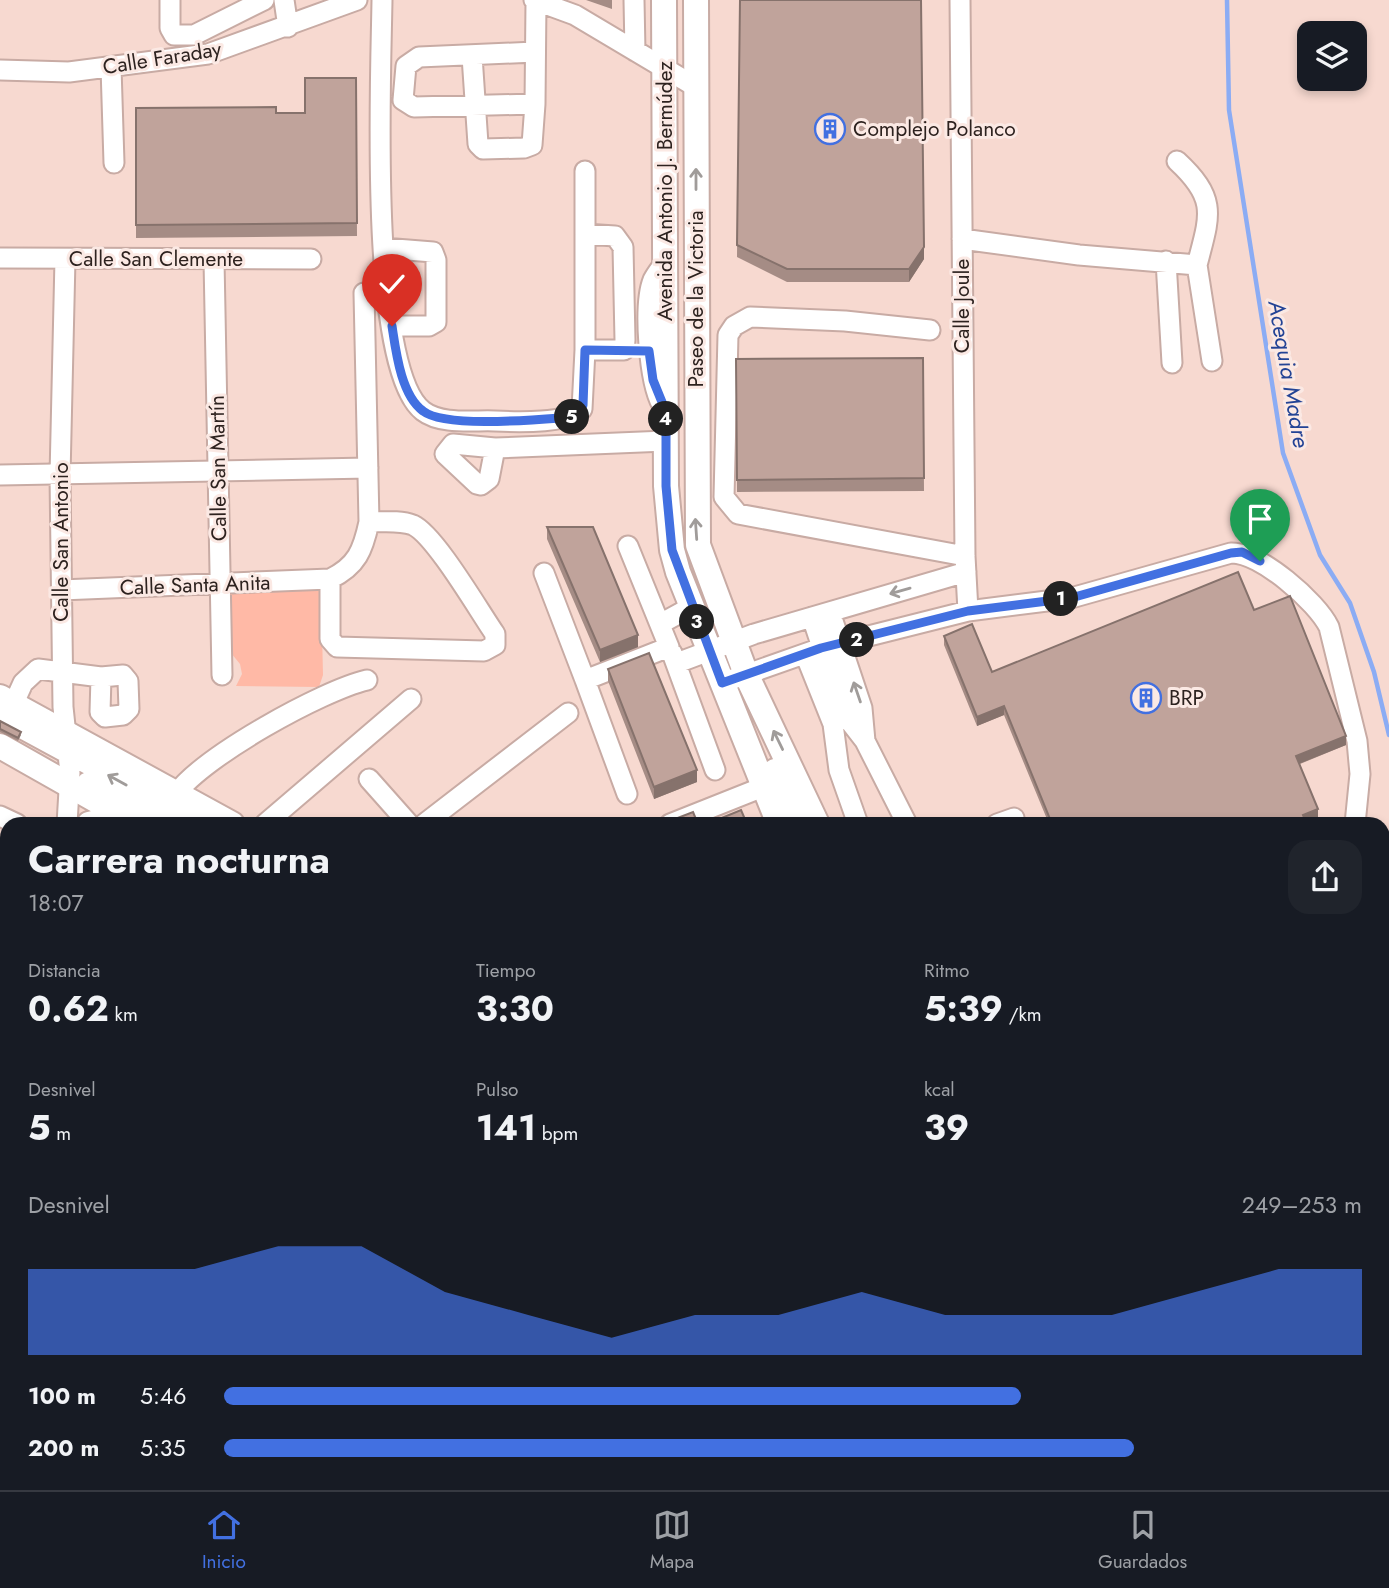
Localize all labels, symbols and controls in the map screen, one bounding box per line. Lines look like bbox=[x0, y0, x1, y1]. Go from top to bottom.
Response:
map controls bbox=[1297, 21, 1367, 91]
button: layers bbox=[1297, 21, 1367, 91]
street label: Calle Faraday bbox=[101, 34, 224, 82]
street label: Avenida Antonio J. Bermúdez bbox=[650, 61, 680, 321]
building icon: Complejo Polanco bbox=[813, 112, 847, 146]
place label: Complejo Polanco bbox=[853, 114, 1016, 144]
one-way arrow bbox=[689, 168, 703, 191]
street label: Paseo de la Victoria bbox=[681, 211, 711, 387]
street label: Calle San Clemente bbox=[69, 244, 243, 274]
pin bbox=[362, 254, 422, 326]
street label: Calle Joule bbox=[947, 259, 977, 353]
icon: check bbox=[373, 265, 411, 303]
water label: Acequia Madre bbox=[1259, 297, 1319, 451]
street label: Calle San Martín bbox=[202, 395, 234, 541]
pin: 5 bbox=[554, 400, 590, 434]
pin: 4 bbox=[648, 402, 684, 436]
text: 5 bbox=[565, 403, 578, 430]
text: 4 bbox=[659, 405, 672, 432]
street label: Calle San Antonio bbox=[46, 462, 76, 622]
pin bbox=[1230, 489, 1290, 561]
icon: arrive bbox=[1241, 500, 1279, 538]
one-way arrow bbox=[690, 518, 703, 541]
street label: Calle Santa Anita bbox=[119, 567, 271, 603]
pin: 1 bbox=[1044, 582, 1078, 616]
text: 1 bbox=[1056, 585, 1065, 612]
one-way arrow bbox=[889, 586, 911, 599]
pin: 3 bbox=[680, 604, 714, 640]
text: 3 bbox=[691, 608, 702, 635]
pin: 2 bbox=[840, 622, 874, 658]
text: 2 bbox=[850, 626, 863, 653]
one-way arrow bbox=[850, 681, 862, 703]
building icon: BRP bbox=[1129, 681, 1163, 715]
place label: BRP bbox=[1169, 683, 1204, 713]
one-way arrow bbox=[771, 730, 785, 751]
one-way arrow bbox=[107, 773, 127, 787]
text: Carrera nocturna bbox=[28, 832, 330, 887]
button: share bbox=[1288, 840, 1362, 914]
text: 18:07 bbox=[28, 886, 84, 920]
text: Distancia bbox=[28, 957, 100, 984]
text: Tiempo bbox=[476, 957, 536, 984]
text: Ritmo bbox=[924, 957, 969, 984]
text: 0.62 bbox=[28, 984, 109, 1034]
text: 3:30 bbox=[476, 984, 554, 1034]
text: 5:39 bbox=[924, 984, 1003, 1034]
text: km bbox=[109, 1001, 138, 1028]
text: /km bbox=[1003, 1001, 1042, 1028]
text: Desnivel bbox=[28, 1076, 96, 1103]
text: Pulso bbox=[476, 1076, 518, 1103]
text: kcal bbox=[924, 1076, 955, 1103]
text: 5 bbox=[28, 1103, 51, 1153]
text: 141 bbox=[476, 1103, 536, 1153]
text: 39 bbox=[924, 1103, 969, 1153]
text: m bbox=[51, 1120, 71, 1147]
text: bpm bbox=[536, 1120, 578, 1147]
text: Desnivel bbox=[28, 1188, 110, 1222]
text: 249–253 m bbox=[1242, 1188, 1362, 1222]
text: 100 m bbox=[28, 1379, 96, 1413]
text: 5:46 bbox=[140, 1379, 187, 1413]
text: 200 m bbox=[28, 1431, 99, 1465]
text: 5:35 bbox=[140, 1431, 185, 1465]
tab: Inicio bbox=[202, 1506, 246, 1575]
tab: Mapa bbox=[650, 1506, 694, 1575]
tab: Guardados bbox=[1098, 1506, 1187, 1575]

